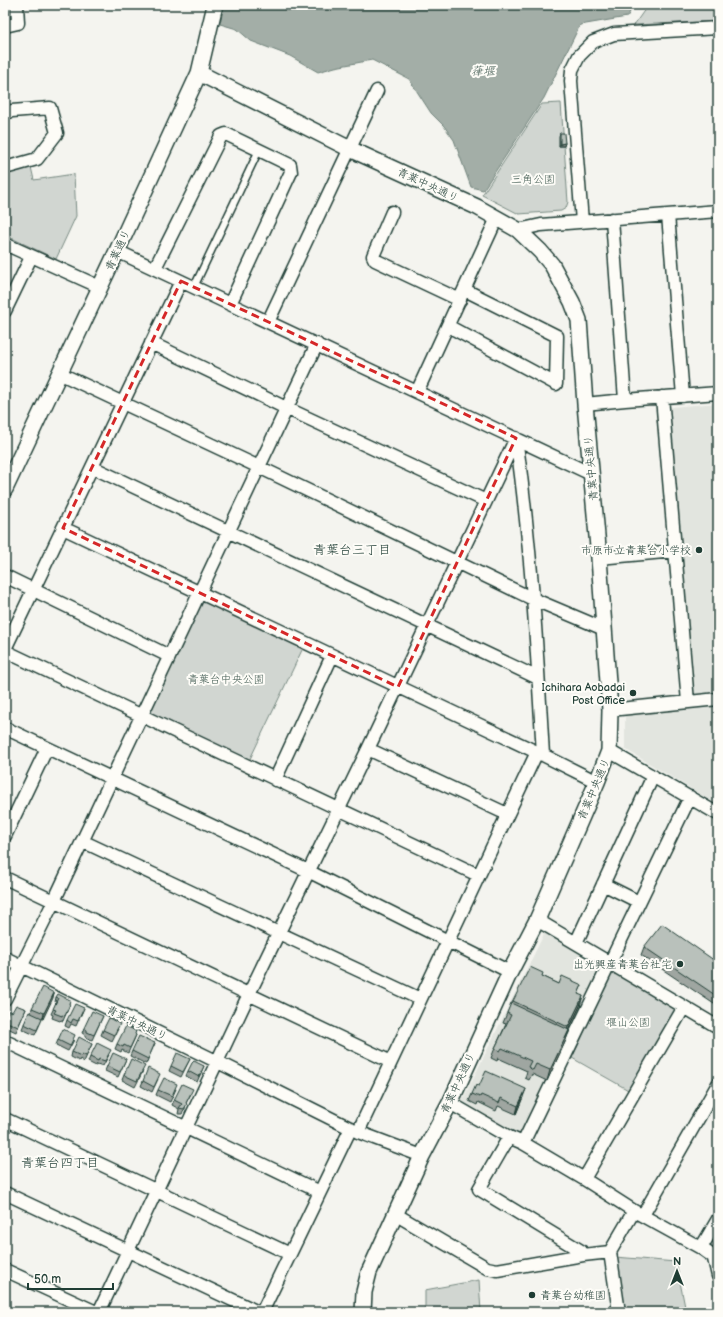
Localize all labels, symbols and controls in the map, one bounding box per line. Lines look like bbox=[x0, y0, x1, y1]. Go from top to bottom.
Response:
water label: 葎堰 bbox=[471, 64, 497, 79]
street label: 青葉中央通り bbox=[395, 165, 461, 205]
park label: 三角公園 bbox=[511, 173, 555, 186]
street label: 青葉通り bbox=[103, 227, 133, 273]
street label: 青葉中央通り bbox=[582, 435, 600, 501]
district label: 青葉台三丁目 bbox=[313, 542, 391, 558]
place label: 市原市立青葉台小学校 bbox=[581, 544, 691, 557]
marker: 市原市立青葉台小学校 bbox=[694, 545, 704, 555]
park label: 青葉台中央公園 bbox=[188, 673, 265, 686]
place label: Ichihara Aobadai Post Office bbox=[542, 681, 625, 707]
marker: Ichihara Aobadai Post Office bbox=[628, 688, 638, 698]
street label: 青葉中央通り bbox=[575, 756, 613, 822]
place label: 出光興産青葉台社宅 bbox=[573, 958, 672, 971]
marker: 出光興産青葉台社宅 bbox=[675, 959, 685, 969]
street label: 青葉中央通り bbox=[104, 1003, 170, 1043]
park label: 堰山公園 bbox=[606, 1016, 650, 1029]
street label: 青葉中央通り bbox=[438, 1050, 478, 1116]
district label: 青葉台四丁目 bbox=[21, 1155, 99, 1171]
north arrow bbox=[657, 1251, 697, 1291]
text: N bbox=[673, 1255, 681, 1268]
scale bar bbox=[28, 1265, 113, 1291]
text: 50 m bbox=[34, 1272, 61, 1287]
place label: 青葉台幼稚園 bbox=[540, 1289, 606, 1302]
marker: 青葉台幼稚園 bbox=[527, 1290, 537, 1300]

